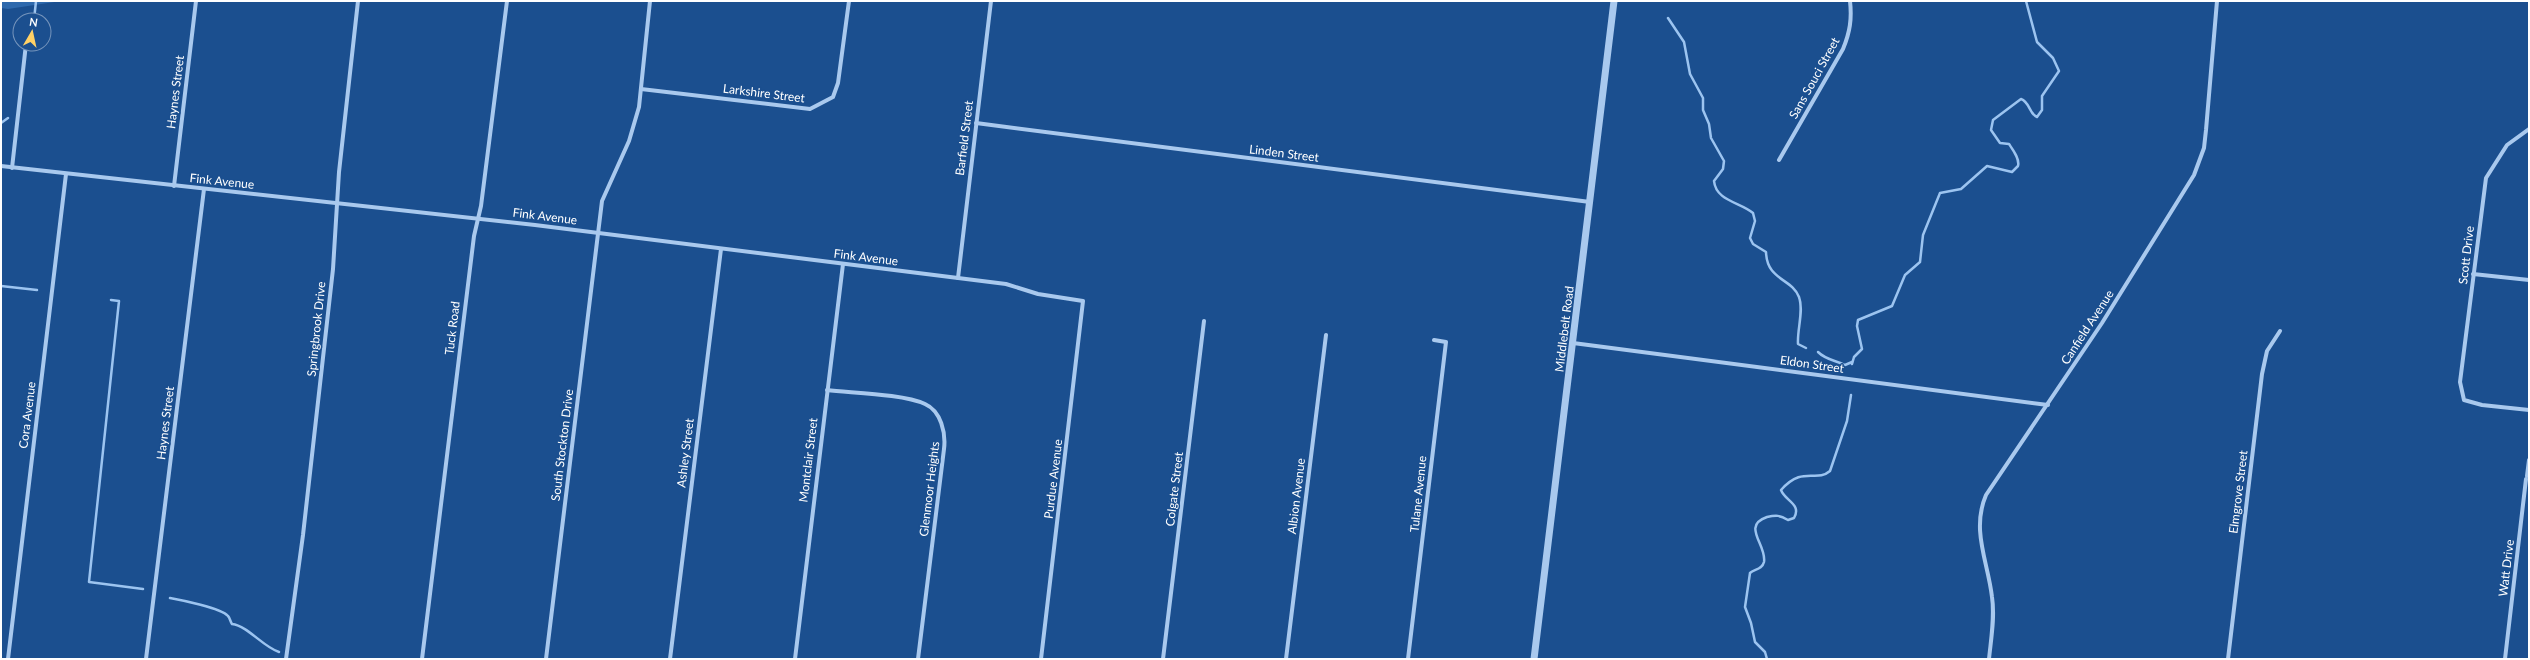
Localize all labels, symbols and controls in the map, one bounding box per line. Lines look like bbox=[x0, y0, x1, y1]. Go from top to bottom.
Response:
north arrow bbox=[12, 12, 52, 52]
text: N bbox=[28, 15, 39, 29]
street label: Sans Souci Street bbox=[1785, 34, 1843, 121]
street label: Haynes Street bbox=[163, 54, 187, 130]
street label: Larkshire Street bbox=[722, 81, 807, 106]
street label: Barfield Street bbox=[952, 99, 976, 176]
street label: Linden Street bbox=[1248, 141, 1320, 165]
street label: Fink Avenue bbox=[189, 170, 255, 192]
street label: Fink Avenue bbox=[512, 205, 578, 227]
street label: Scott Drive bbox=[2455, 225, 2477, 285]
street label: Fink Avenue bbox=[833, 246, 899, 268]
street label: Springbrook Drive bbox=[304, 281, 328, 377]
street label: Middlebelt Road bbox=[1551, 285, 1577, 373]
street label: Canfield Avenue bbox=[2057, 287, 2117, 367]
street label: Tuck Road bbox=[441, 300, 463, 356]
street label: Eldon Street bbox=[1779, 352, 1846, 376]
street label: Cora Avenue bbox=[15, 381, 39, 449]
street label: Haynes Street bbox=[153, 385, 177, 461]
street label: South Stockton Drive bbox=[548, 388, 576, 502]
street label: Montclair Street bbox=[795, 416, 821, 503]
street label: Ashley Street bbox=[673, 417, 697, 488]
street label: Purdue Avenue bbox=[1041, 438, 1065, 520]
street label: Glenmoor Heights bbox=[916, 441, 942, 537]
street label: Elmgrove Street bbox=[2225, 449, 2251, 534]
street label: Colgate Street bbox=[1162, 450, 1186, 527]
street label: Tulane Avenue bbox=[1407, 455, 1429, 533]
street label: Albion Avenue bbox=[1284, 457, 1308, 535]
street label: Watt Drive bbox=[2495, 539, 2517, 597]

